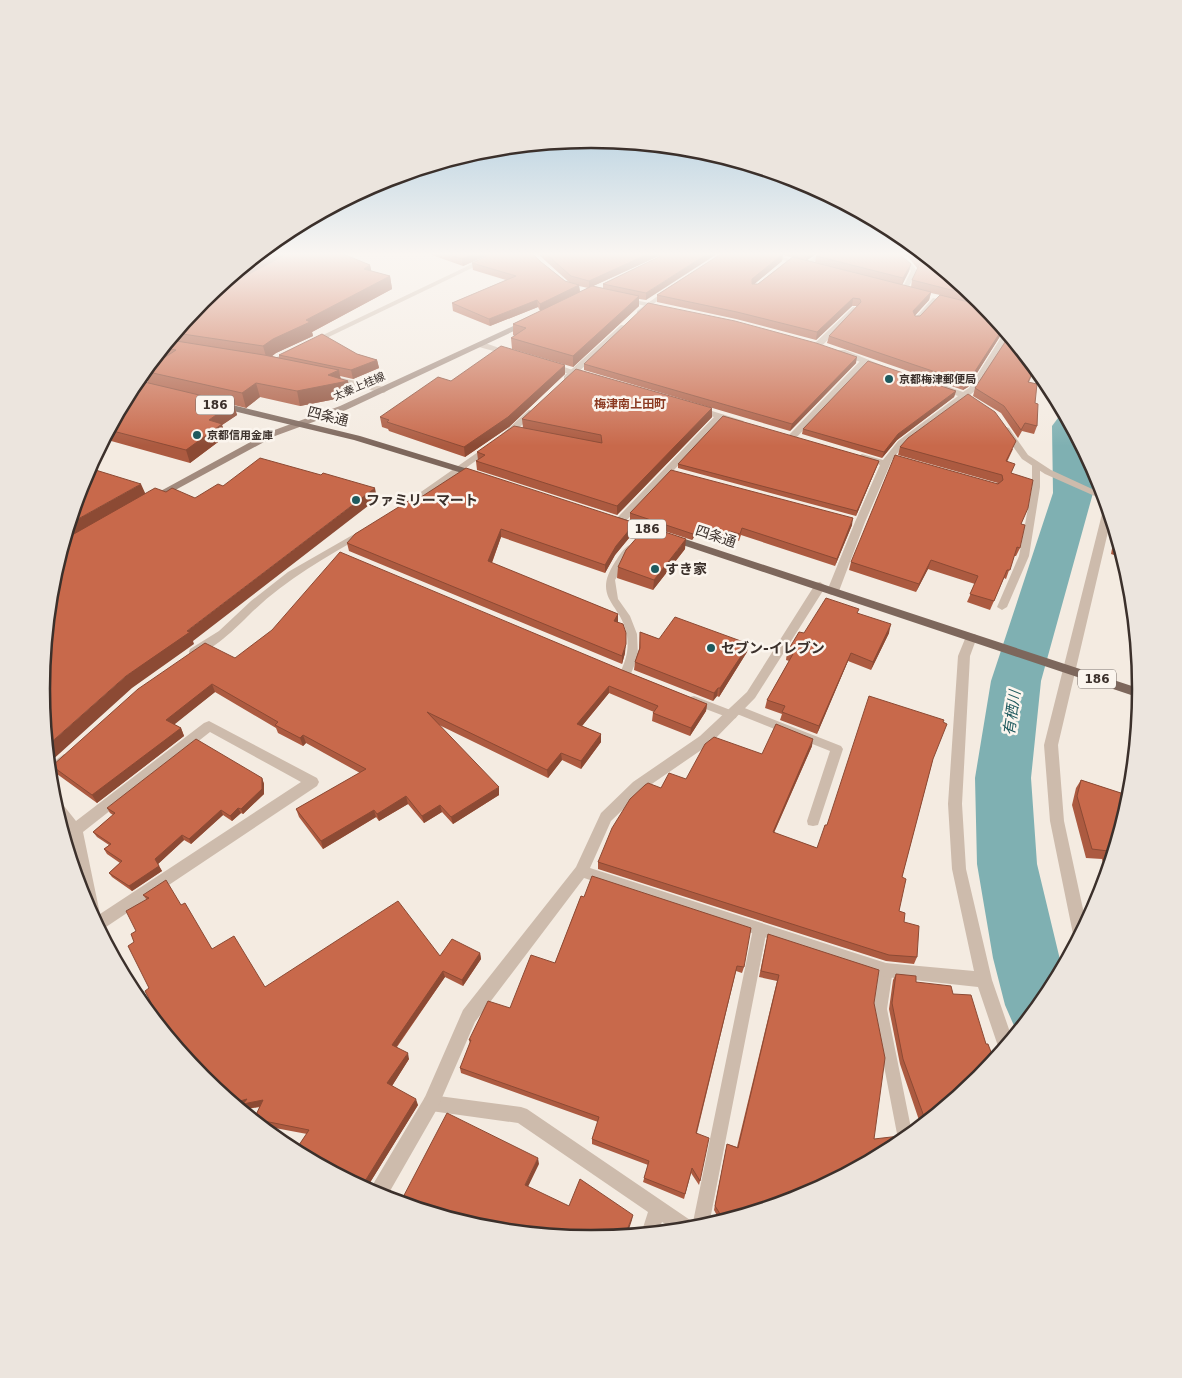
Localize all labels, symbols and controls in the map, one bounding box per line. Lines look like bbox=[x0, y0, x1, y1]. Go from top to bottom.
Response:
street label: 太秦上桂線 bbox=[331, 370, 387, 403]
marker: 京都梅津郵便局 bbox=[883, 373, 895, 385]
place label: 京都梅津郵便局 bbox=[899, 373, 976, 386]
road number: 186 bbox=[196, 396, 234, 414]
district label: 梅津南上田町 bbox=[594, 397, 666, 411]
street label: 四条通 bbox=[306, 403, 350, 429]
marker: 京都信用金庫 bbox=[191, 429, 203, 441]
place label: 京都信用金庫 bbox=[207, 429, 273, 442]
place label: ファミリーマート bbox=[366, 492, 478, 508]
marker: ファミリーマート bbox=[350, 494, 362, 506]
road number: 186 bbox=[628, 520, 666, 538]
street label: 四条通 bbox=[694, 522, 738, 550]
place label: すき家 bbox=[665, 561, 707, 577]
marker: すき家 bbox=[649, 563, 661, 575]
place label: セブン-イレブン bbox=[721, 640, 825, 656]
marker: セブン-イレブン bbox=[705, 642, 717, 654]
road number: 186 bbox=[1078, 670, 1116, 689]
water label: 有栖川 bbox=[1000, 687, 1024, 737]

